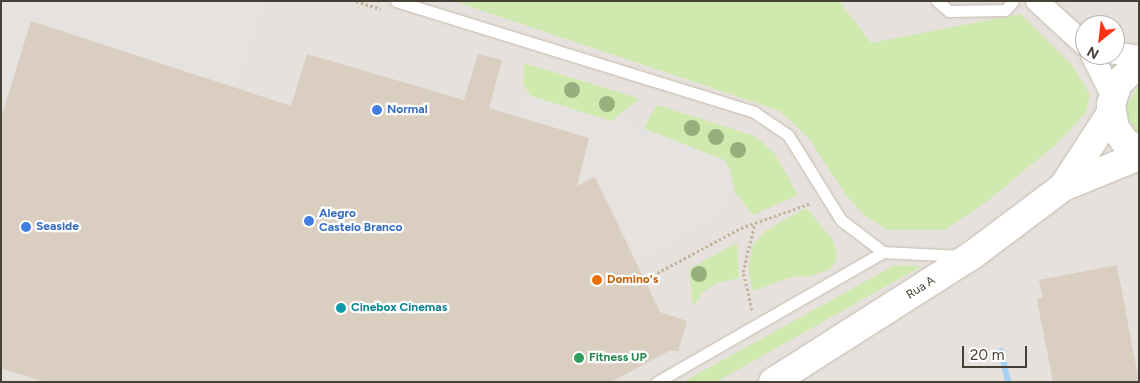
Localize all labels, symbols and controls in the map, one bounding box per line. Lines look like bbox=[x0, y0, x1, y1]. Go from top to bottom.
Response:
north arrow bbox=[1075, 15, 1125, 65]
text: N bbox=[1084, 43, 1102, 63]
place label: Normal bbox=[387, 103, 428, 117]
marker: Normal bbox=[371, 104, 383, 116]
place label: Alegro Castelo Branco bbox=[319, 207, 402, 235]
marker: Alegro Castelo Branco bbox=[303, 215, 315, 227]
place label: Seaside bbox=[36, 220, 79, 234]
marker: Seaside bbox=[20, 221, 32, 233]
place label: Domino's bbox=[607, 273, 658, 287]
street label: Rua A bbox=[904, 273, 938, 303]
marker: Domino's bbox=[591, 274, 603, 286]
place label: Cinebox Cinemas bbox=[351, 301, 447, 315]
marker: Cinebox Cinemas bbox=[335, 302, 347, 314]
scale bar bbox=[965, 336, 1030, 368]
text: 20 m bbox=[970, 346, 1004, 364]
place label: Fitness UP bbox=[589, 351, 647, 365]
marker: Fitness UP bbox=[573, 352, 585, 364]

